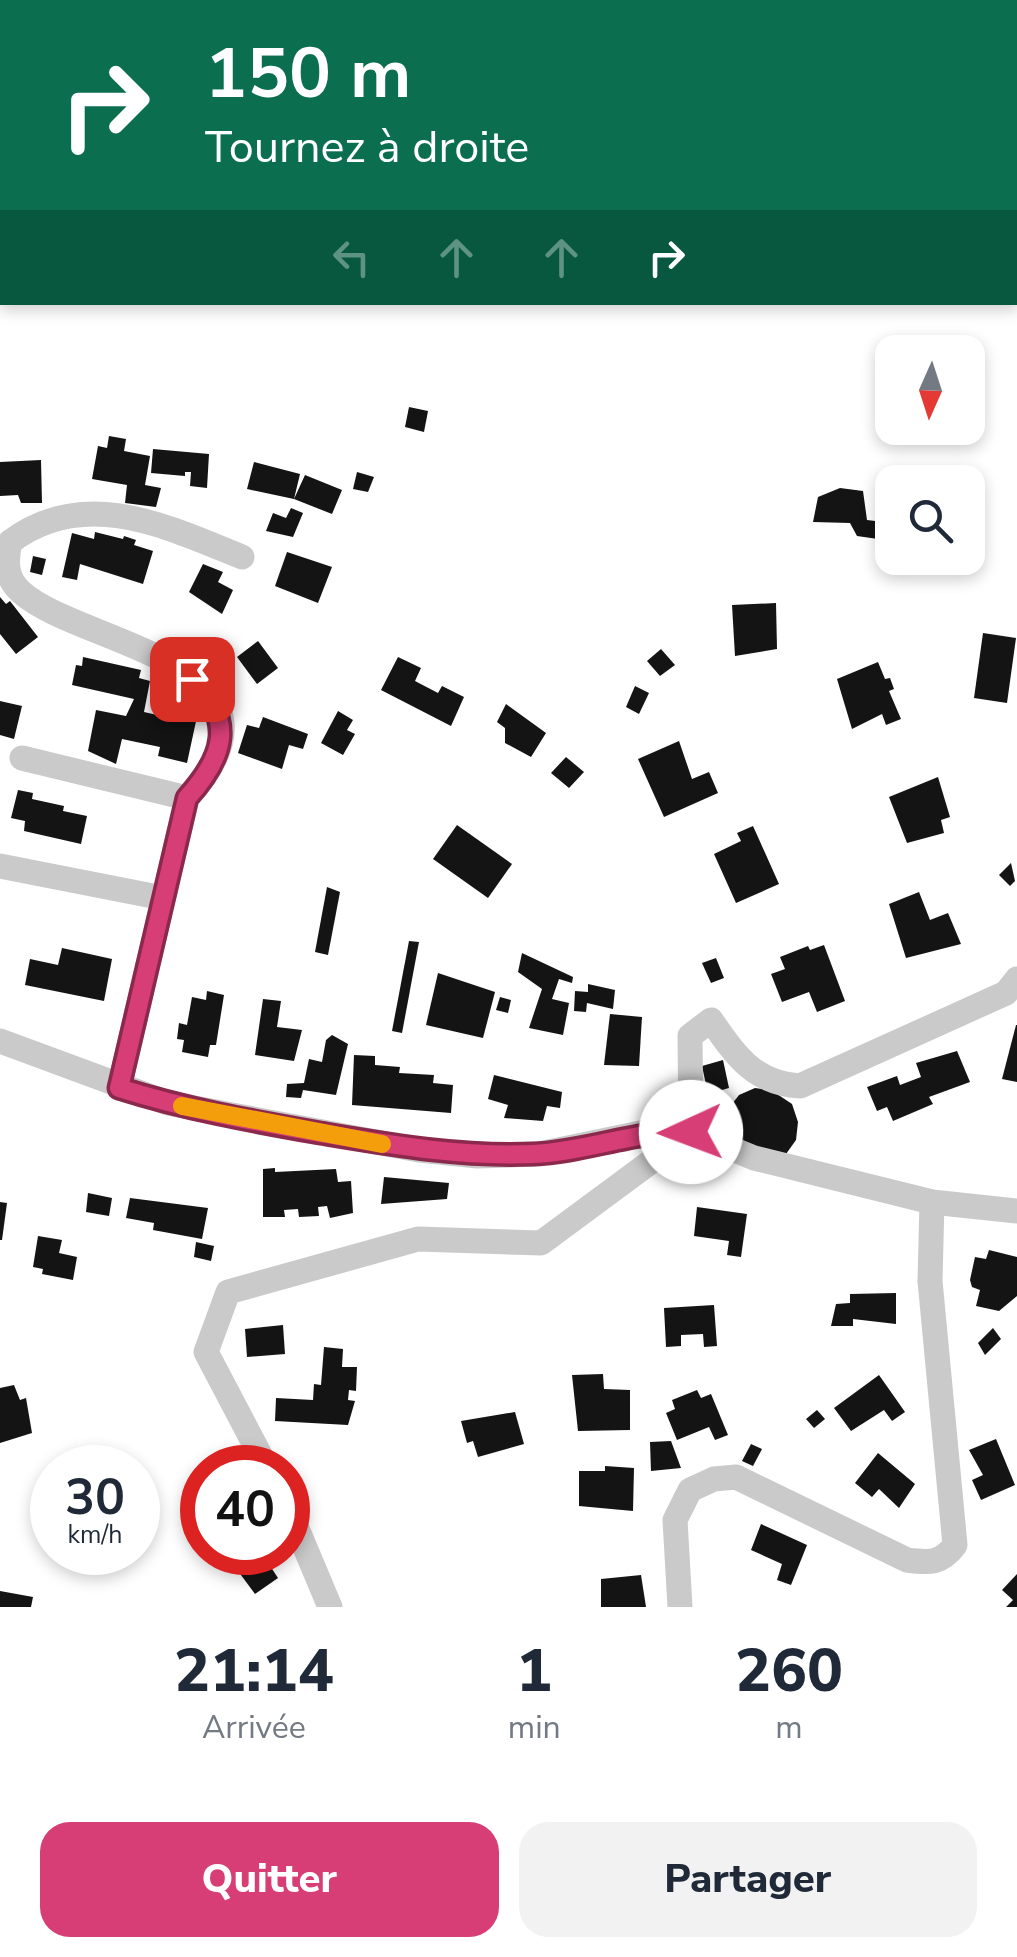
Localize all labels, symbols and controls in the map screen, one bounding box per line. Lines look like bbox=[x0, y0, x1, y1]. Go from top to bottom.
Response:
text: 150 m bbox=[205, 26, 411, 122]
icon: right bbox=[40, 40, 170, 170]
text: Tournez à droite bbox=[205, 117, 529, 178]
icon: left bbox=[324, 230, 379, 285]
icon: ahead bbox=[429, 230, 484, 285]
icon: ahead bbox=[534, 230, 589, 285]
icon: right bbox=[639, 230, 694, 285]
north arrow bbox=[875, 335, 985, 445]
map controls bbox=[875, 335, 985, 575]
button: search bbox=[875, 465, 985, 575]
pin bbox=[150, 637, 235, 722]
icon: arrive bbox=[165, 652, 220, 707]
position arrow bbox=[639, 1080, 743, 1184]
speed limit sign: 40 bbox=[180, 1445, 310, 1575]
text: 30 bbox=[65, 1463, 125, 1532]
text: km/h bbox=[67, 1518, 123, 1552]
text: 21:14 bbox=[174, 1630, 334, 1712]
text: 1 bbox=[516, 1630, 552, 1712]
text: 260 bbox=[735, 1630, 843, 1712]
text: Arrivée bbox=[202, 1706, 306, 1749]
text: min bbox=[508, 1706, 561, 1749]
text: m bbox=[775, 1706, 803, 1749]
button: Quitter bbox=[40, 1822, 499, 1937]
button: Partager bbox=[519, 1822, 977, 1937]

